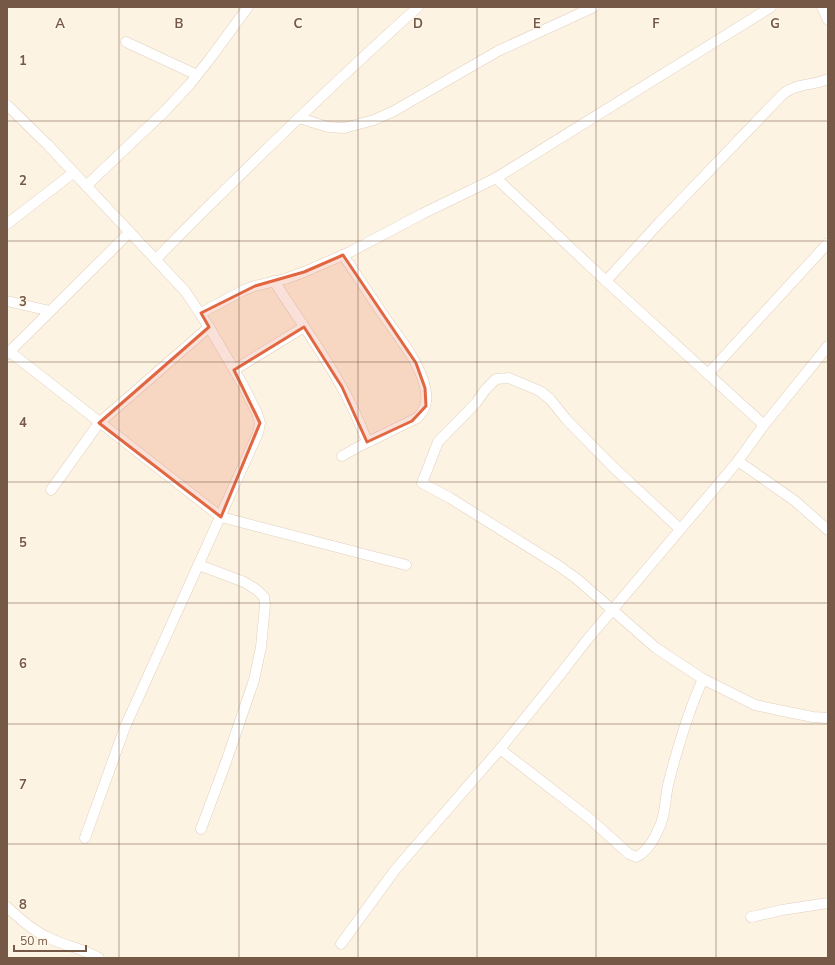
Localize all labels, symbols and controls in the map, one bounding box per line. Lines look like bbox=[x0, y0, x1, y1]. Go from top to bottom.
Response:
text: A bbox=[55, 15, 65, 33]
text: B bbox=[175, 15, 184, 33]
text: C bbox=[294, 15, 303, 33]
text: D bbox=[413, 15, 423, 33]
text: E bbox=[533, 15, 541, 33]
text: F bbox=[652, 15, 660, 33]
text: G bbox=[770, 15, 780, 33]
text: 1 bbox=[19, 52, 27, 70]
text: 2 bbox=[19, 172, 27, 190]
text: 3 bbox=[19, 293, 27, 311]
text: 4 bbox=[19, 414, 27, 432]
text: 5 bbox=[19, 534, 27, 552]
text: 6 bbox=[19, 655, 27, 673]
text: 7 bbox=[19, 776, 27, 794]
text: 8 bbox=[19, 896, 27, 914]
scale bar bbox=[14, 927, 86, 953]
text: 50 m bbox=[20, 933, 48, 949]

